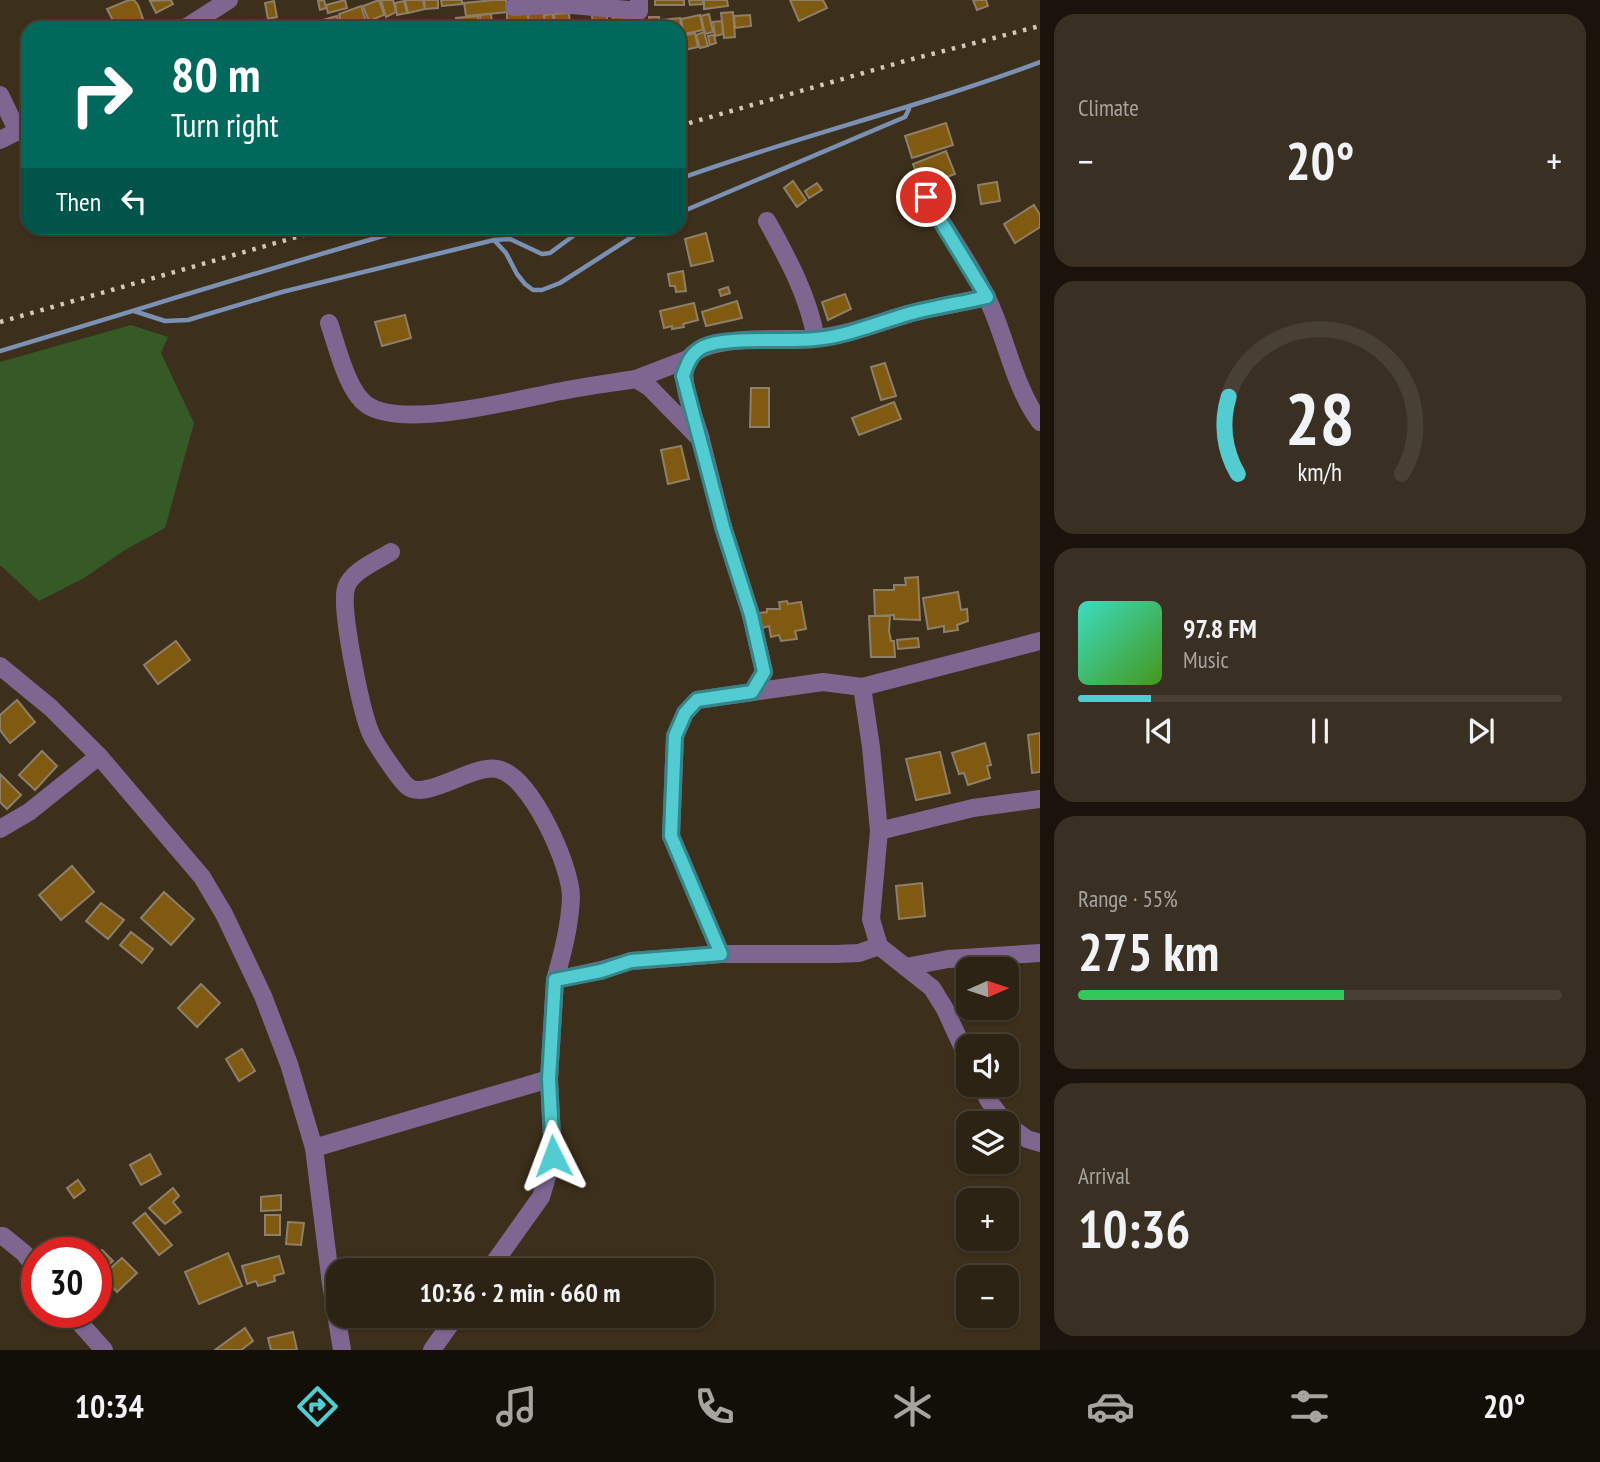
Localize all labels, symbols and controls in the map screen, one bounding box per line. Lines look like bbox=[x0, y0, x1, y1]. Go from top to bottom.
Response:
text: 80 m bbox=[171, 42, 260, 106]
icon: right bbox=[56, 49, 147, 140]
text: Climate bbox=[1078, 93, 1139, 122]
text: Turn right bbox=[171, 104, 279, 146]
text: 20° bbox=[1286, 127, 1354, 194]
text: − bbox=[1078, 136, 1094, 185]
text: + bbox=[1546, 136, 1562, 185]
pin bbox=[896, 167, 956, 227]
icon: arrive bbox=[907, 178, 945, 216]
icon: left bbox=[115, 182, 153, 220]
text: Then bbox=[56, 185, 101, 218]
text: 28 bbox=[1285, 370, 1355, 464]
text: km/h bbox=[1298, 456, 1342, 488]
text: 97.8 FM bbox=[1183, 612, 1257, 645]
text: Music bbox=[1183, 645, 1229, 674]
icon: previous bbox=[1140, 712, 1178, 750]
icon: pause bbox=[1301, 712, 1339, 750]
icon: next bbox=[1462, 712, 1500, 750]
text: Range · 55% bbox=[1078, 884, 1178, 913]
text: 275 km bbox=[1078, 918, 1219, 985]
north arrow bbox=[956, 957, 1018, 1020]
map controls bbox=[956, 957, 1019, 1328]
button: sound bbox=[956, 1034, 1019, 1097]
button: layers bbox=[956, 1111, 1019, 1174]
position arrow bbox=[516, 1119, 590, 1193]
text: Arrival bbox=[1078, 1161, 1130, 1190]
button: + bbox=[956, 1188, 1019, 1251]
text: 10:36 bbox=[1078, 1195, 1190, 1262]
speed limit sign: 30 bbox=[21, 1237, 112, 1328]
button: − bbox=[956, 1265, 1019, 1328]
text: 10:36 · 2 min · 660 m bbox=[420, 1276, 620, 1309]
icon: directions bbox=[293, 1382, 342, 1431]
icon: music bbox=[492, 1382, 541, 1431]
icon: phone bbox=[690, 1382, 739, 1431]
icon: climate bbox=[888, 1382, 937, 1431]
icon: car bbox=[1086, 1382, 1135, 1431]
icon: filters bbox=[1285, 1382, 1334, 1431]
text: 10:34 bbox=[75, 1385, 144, 1427]
text: 20° bbox=[1483, 1385, 1525, 1427]

